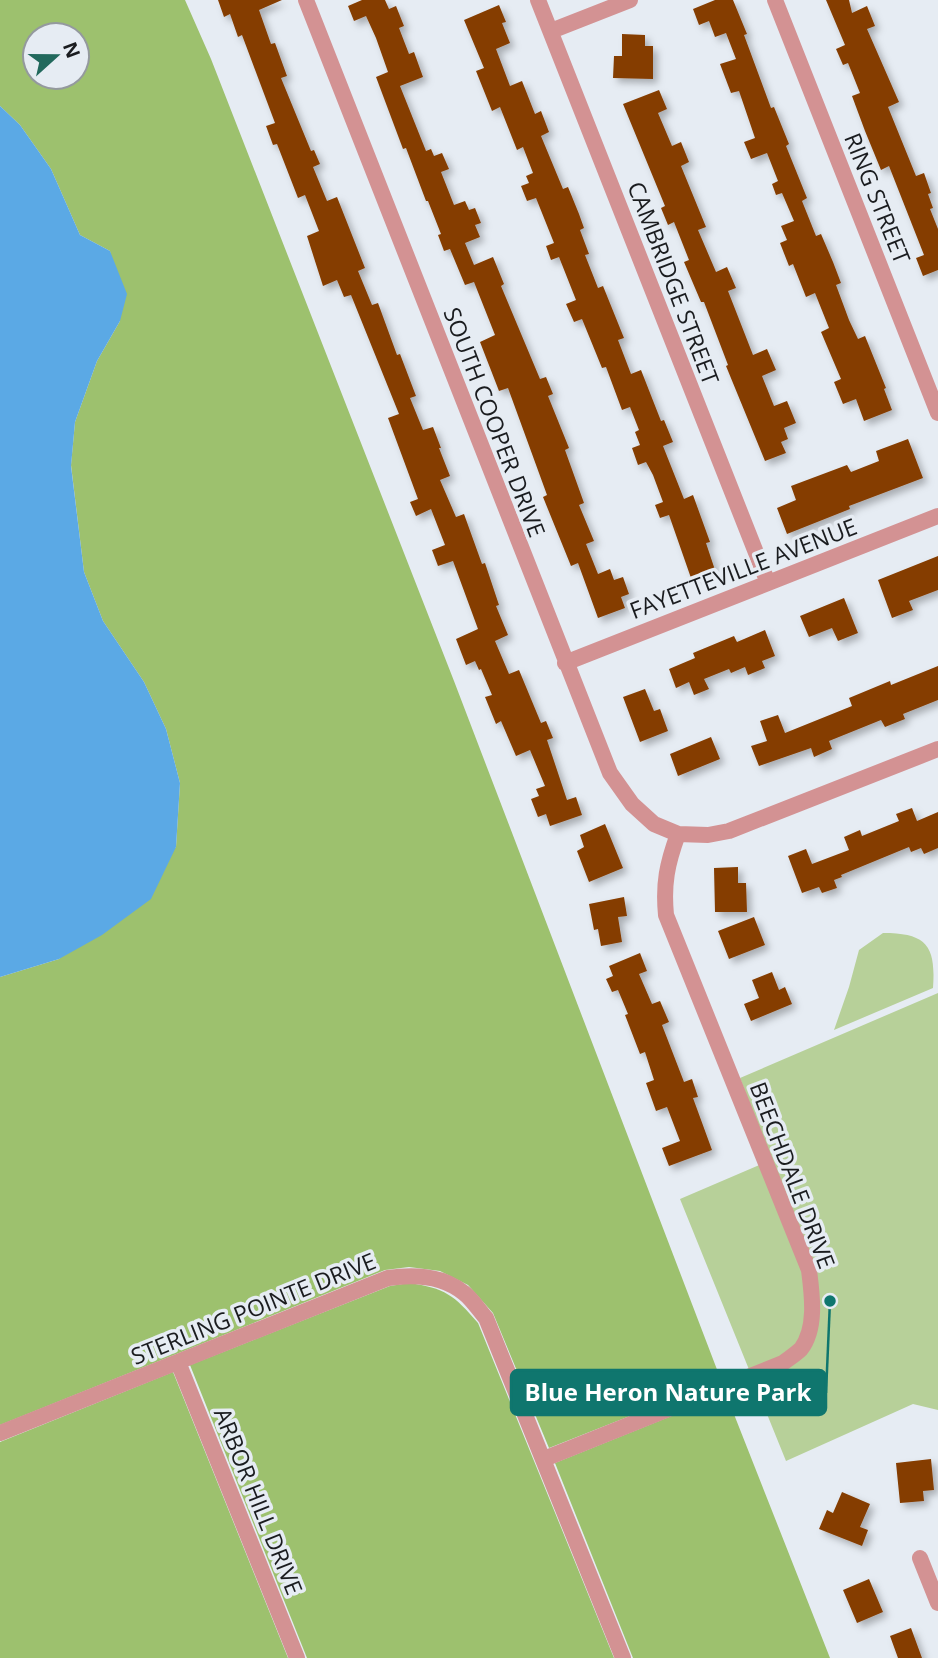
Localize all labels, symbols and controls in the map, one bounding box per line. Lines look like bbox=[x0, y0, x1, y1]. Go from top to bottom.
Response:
north arrow bbox=[21, 21, 91, 91]
text: N bbox=[57, 38, 87, 62]
street label: RING STREET bbox=[837, 128, 919, 268]
street label: CAMBRIDGE STREET bbox=[621, 177, 728, 389]
street label: SOUTH COOPER DRIVE bbox=[436, 302, 554, 542]
street label: FAYETTEVILLE AVENUE bbox=[625, 510, 861, 626]
street label: BEECHDALE DRIVE bbox=[743, 1077, 843, 1273]
street label: STERLING POINTE DRIVE bbox=[126, 1244, 380, 1372]
callout: Blue Heron Nature Park bbox=[511, 1370, 826, 1415]
text: Blue Heron Nature Park bbox=[525, 1375, 812, 1408]
street label: ARBOR HILL DRIVE bbox=[207, 1403, 311, 1599]

